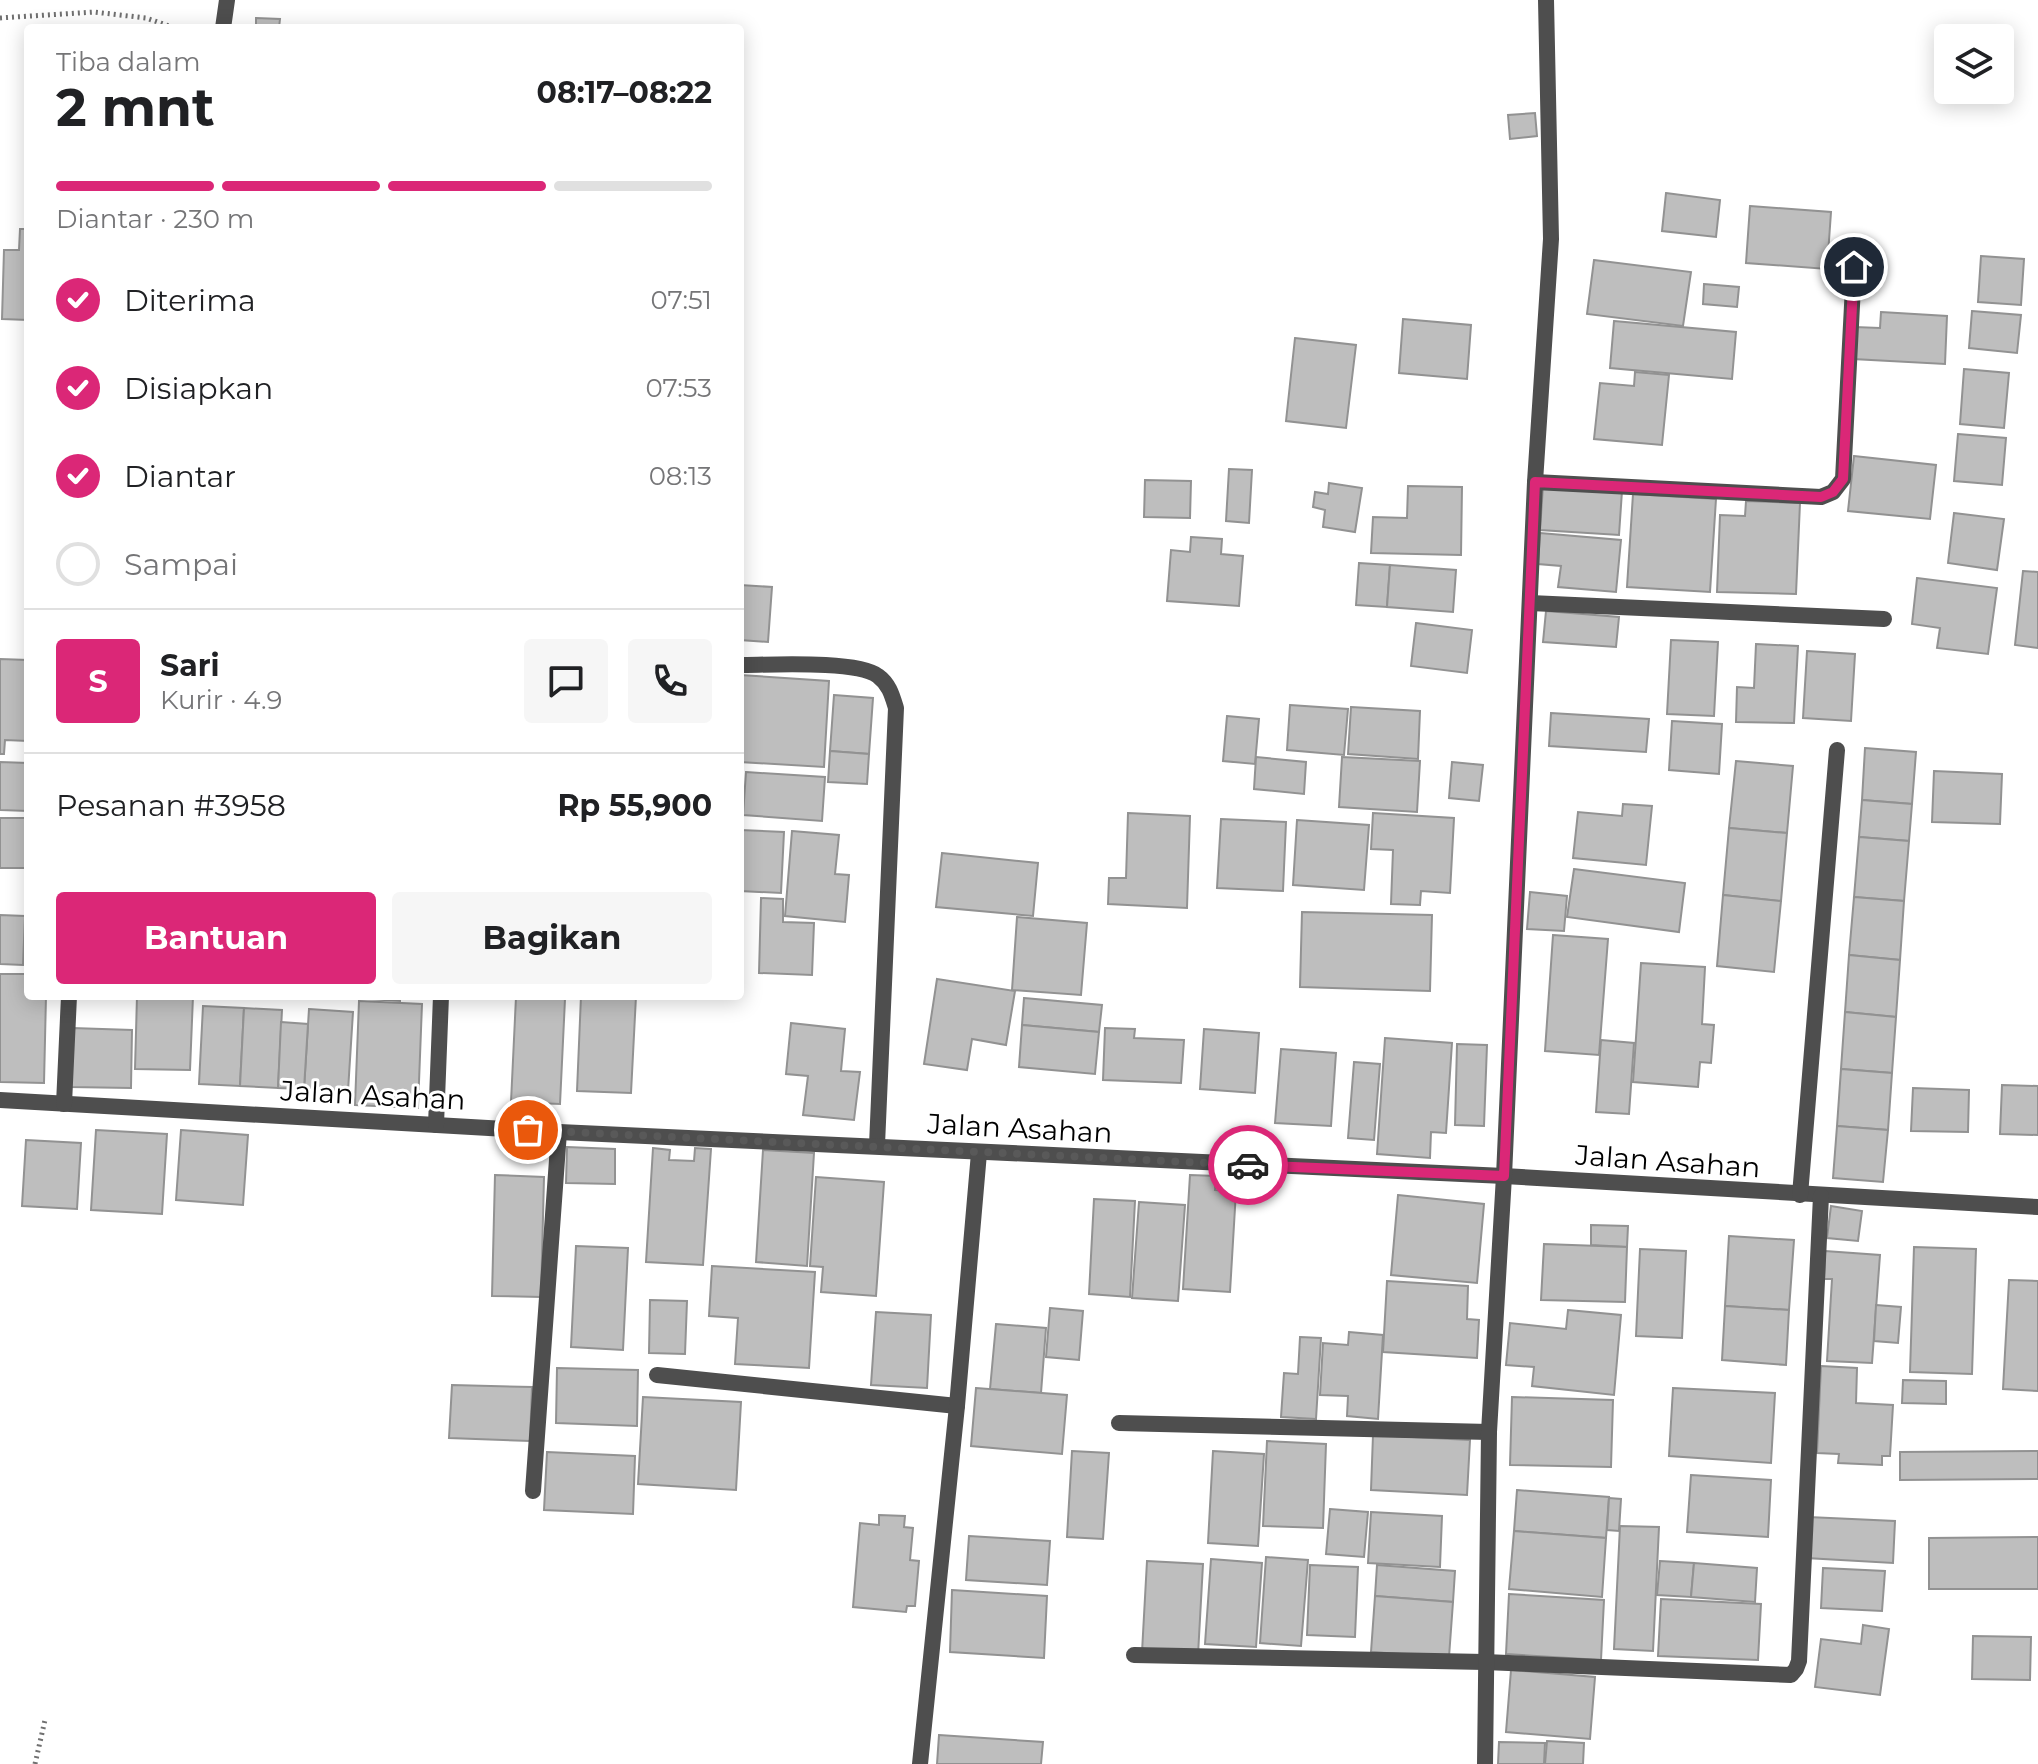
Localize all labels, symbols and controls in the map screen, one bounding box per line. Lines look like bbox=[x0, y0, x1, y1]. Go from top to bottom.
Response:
map controls bbox=[1934, 24, 2014, 104]
button: layers bbox=[1934, 24, 2014, 104]
text: Tiba dalam bbox=[56, 46, 201, 78]
text: 08:17–08:22 bbox=[537, 74, 712, 111]
text: 2 mnt bbox=[56, 76, 215, 139]
text: Diantar · 230 m bbox=[56, 203, 254, 235]
pin bbox=[1820, 233, 1888, 301]
icon: home bbox=[1832, 245, 1876, 289]
icon: check bbox=[56, 278, 100, 322]
text: Diterima bbox=[124, 282, 256, 319]
text: 07:51 bbox=[651, 284, 712, 316]
icon: check bbox=[56, 366, 100, 410]
text: Disiapkan bbox=[124, 370, 273, 407]
text: 07:53 bbox=[645, 372, 712, 404]
icon: check bbox=[56, 454, 100, 498]
text: Diantar bbox=[124, 458, 236, 495]
text: 08:13 bbox=[649, 460, 712, 492]
text: Sampai bbox=[124, 546, 238, 583]
button: chat bbox=[524, 639, 608, 723]
button: phone bbox=[628, 639, 712, 723]
text: Sari bbox=[160, 647, 220, 684]
text: S bbox=[88, 663, 108, 700]
text: Kurir · 4.9 bbox=[160, 684, 282, 716]
text: Pesanan #3958 bbox=[56, 787, 286, 824]
text: Rp 55,900 bbox=[558, 787, 712, 824]
button: Bantuan bbox=[56, 892, 376, 984]
button: Bagikan bbox=[392, 892, 712, 984]
street label: Jalan Asahan bbox=[279, 1073, 466, 1117]
pin bbox=[494, 1096, 562, 1164]
street label: Jalan Asahan bbox=[926, 1106, 1113, 1150]
icon: bag bbox=[506, 1108, 550, 1152]
courier bbox=[1208, 1125, 1288, 1205]
street label: Jalan Asahan bbox=[1573, 1138, 1762, 1184]
icon: car bbox=[1226, 1143, 1270, 1187]

